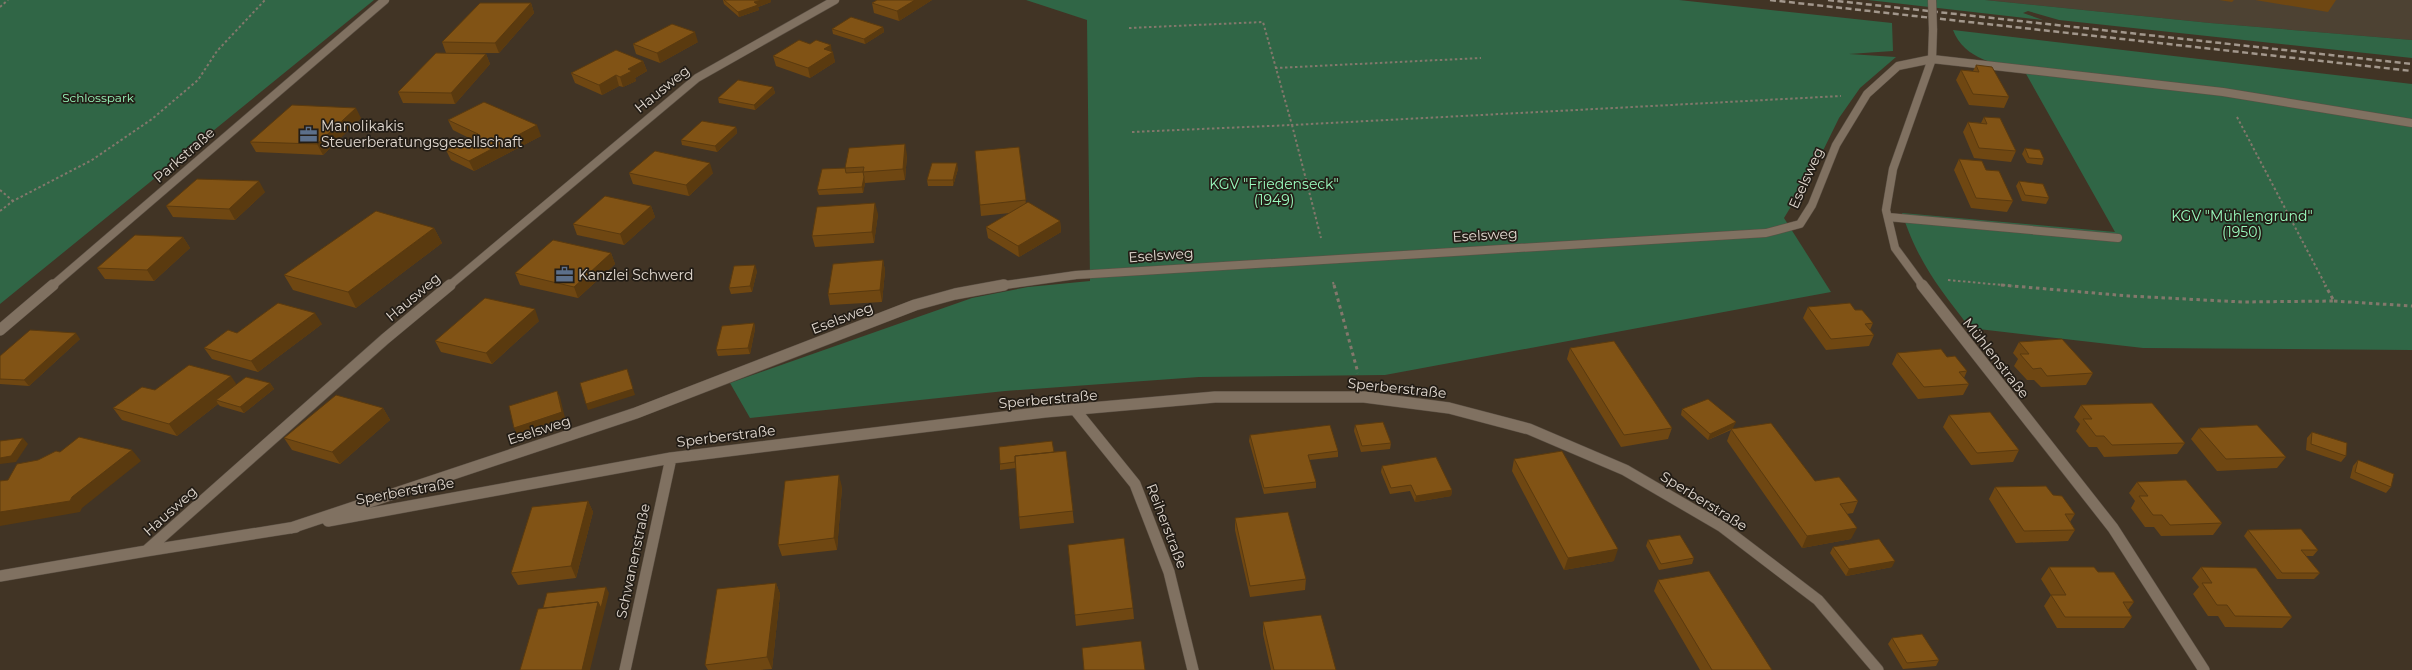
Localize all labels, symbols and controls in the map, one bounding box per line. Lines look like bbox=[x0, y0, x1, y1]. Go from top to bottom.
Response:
street label: Hausweg bbox=[631, 61, 693, 117]
park label: Schlosspark bbox=[62, 90, 135, 105]
place label: Manolikakis Steuerberatungsgesellschaft bbox=[321, 117, 523, 151]
street label: Parkstraße bbox=[150, 123, 218, 187]
office icon: Manolikakis Steuerberatungsgesellschaft bbox=[298, 124, 318, 144]
street label: Eselsweg bbox=[1785, 145, 1827, 211]
park label: KGV "Friedenseck" (1949) bbox=[1209, 175, 1339, 209]
park label: KGV "Mühlengrund" (1950) bbox=[2171, 207, 2313, 241]
street label: Eselsweg bbox=[1452, 224, 1518, 246]
street label: Eselsweg bbox=[1128, 244, 1194, 266]
office icon: Kanzlei Schwerd bbox=[555, 265, 575, 285]
place label: Kanzlei Schwerd bbox=[578, 266, 693, 284]
street label: Hausweg bbox=[382, 269, 444, 325]
street label: Eselsweg bbox=[808, 298, 876, 338]
street label: Mühlenstraße bbox=[1959, 314, 2033, 402]
street label: Sperberstraße bbox=[1347, 374, 1447, 402]
street label: Sperberstraße bbox=[998, 386, 1098, 412]
street label: Eselsweg bbox=[505, 411, 573, 449]
street label: Sperberstraße bbox=[676, 421, 776, 451]
street label: Sperberstraße bbox=[1657, 467, 1751, 535]
street label: Sperberstraße bbox=[355, 474, 455, 508]
street label: Reiherstraße bbox=[1143, 481, 1191, 571]
street label: Hausweg bbox=[139, 482, 201, 540]
street label: Schwanenstraße bbox=[612, 502, 654, 620]

